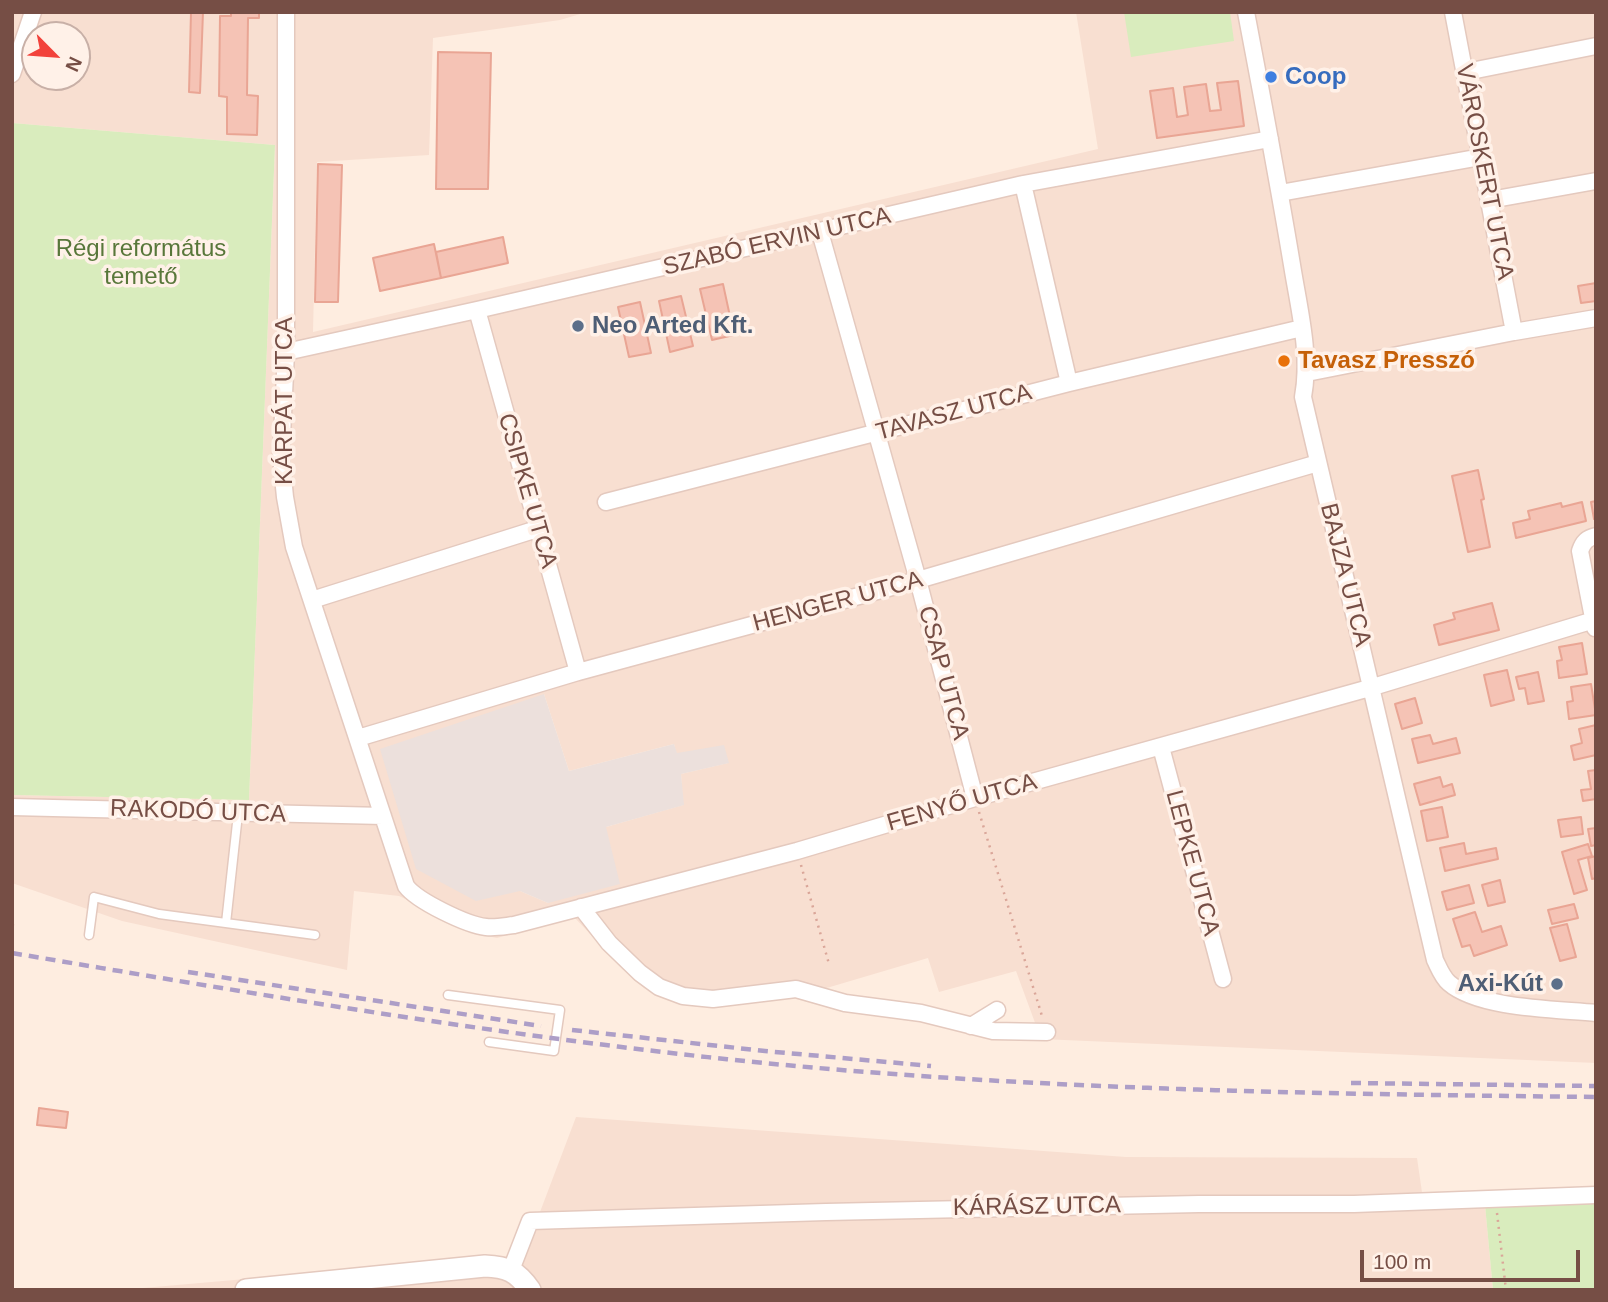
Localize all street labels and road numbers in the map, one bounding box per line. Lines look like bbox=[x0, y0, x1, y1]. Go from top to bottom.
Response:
street label: VÁROSKERT UTCA bbox=[1449, 61, 1519, 283]
street label: SZABÓ ERVIN UTCA bbox=[660, 202, 894, 282]
street label: KÁRPÁT UTCA bbox=[271, 317, 299, 485]
street label: TAVASZ UTCA bbox=[873, 378, 1035, 448]
street label: CSIPKE UTCA bbox=[491, 410, 563, 572]
street label: BAJZA UTCA bbox=[1313, 500, 1377, 650]
street label: HENGER UTCA bbox=[750, 565, 926, 639]
street label: CSAP UTCA bbox=[911, 603, 975, 743]
street label: FENYŐ UTCA bbox=[884, 768, 1040, 838]
street label: LEPKE UTCA bbox=[1159, 787, 1225, 939]
street label: RAKODÓ UTCA bbox=[110, 795, 286, 829]
street label: KÁRÁSZ UTCA bbox=[953, 1191, 1121, 1223]

